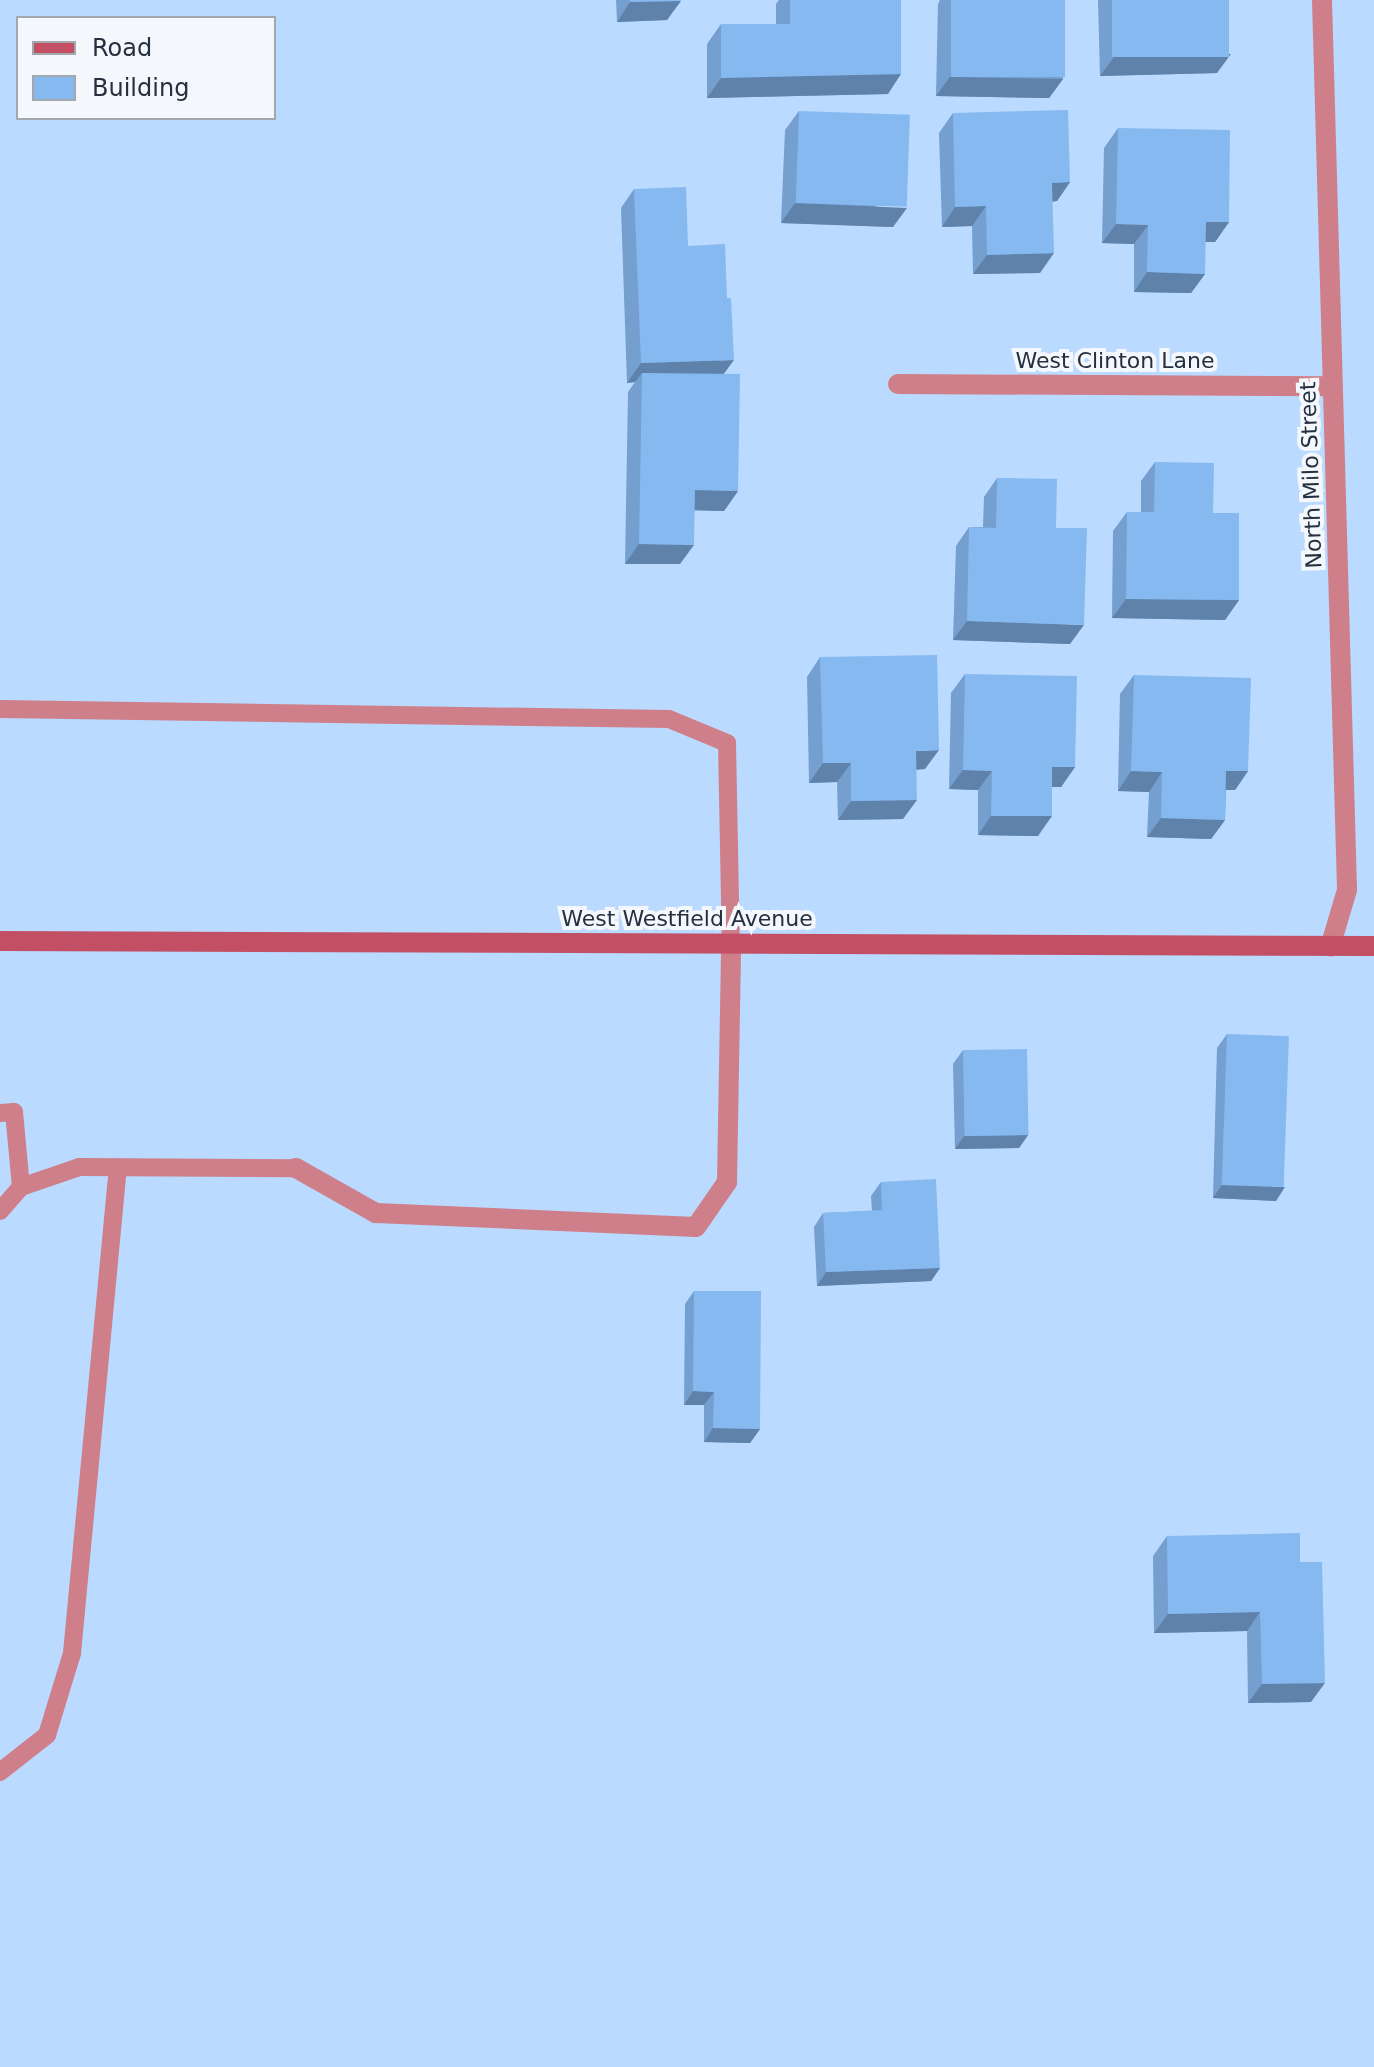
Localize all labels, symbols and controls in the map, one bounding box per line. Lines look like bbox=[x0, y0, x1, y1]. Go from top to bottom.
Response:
legend bbox=[16, 16, 276, 120]
text: Road bbox=[92, 34, 152, 62]
text: Building bbox=[92, 74, 189, 102]
street label: West Clinton Lane bbox=[1016, 348, 1214, 374]
street label: North Milo Street bbox=[1295, 381, 1327, 569]
street label: West Westfield Avenue bbox=[561, 906, 813, 932]

